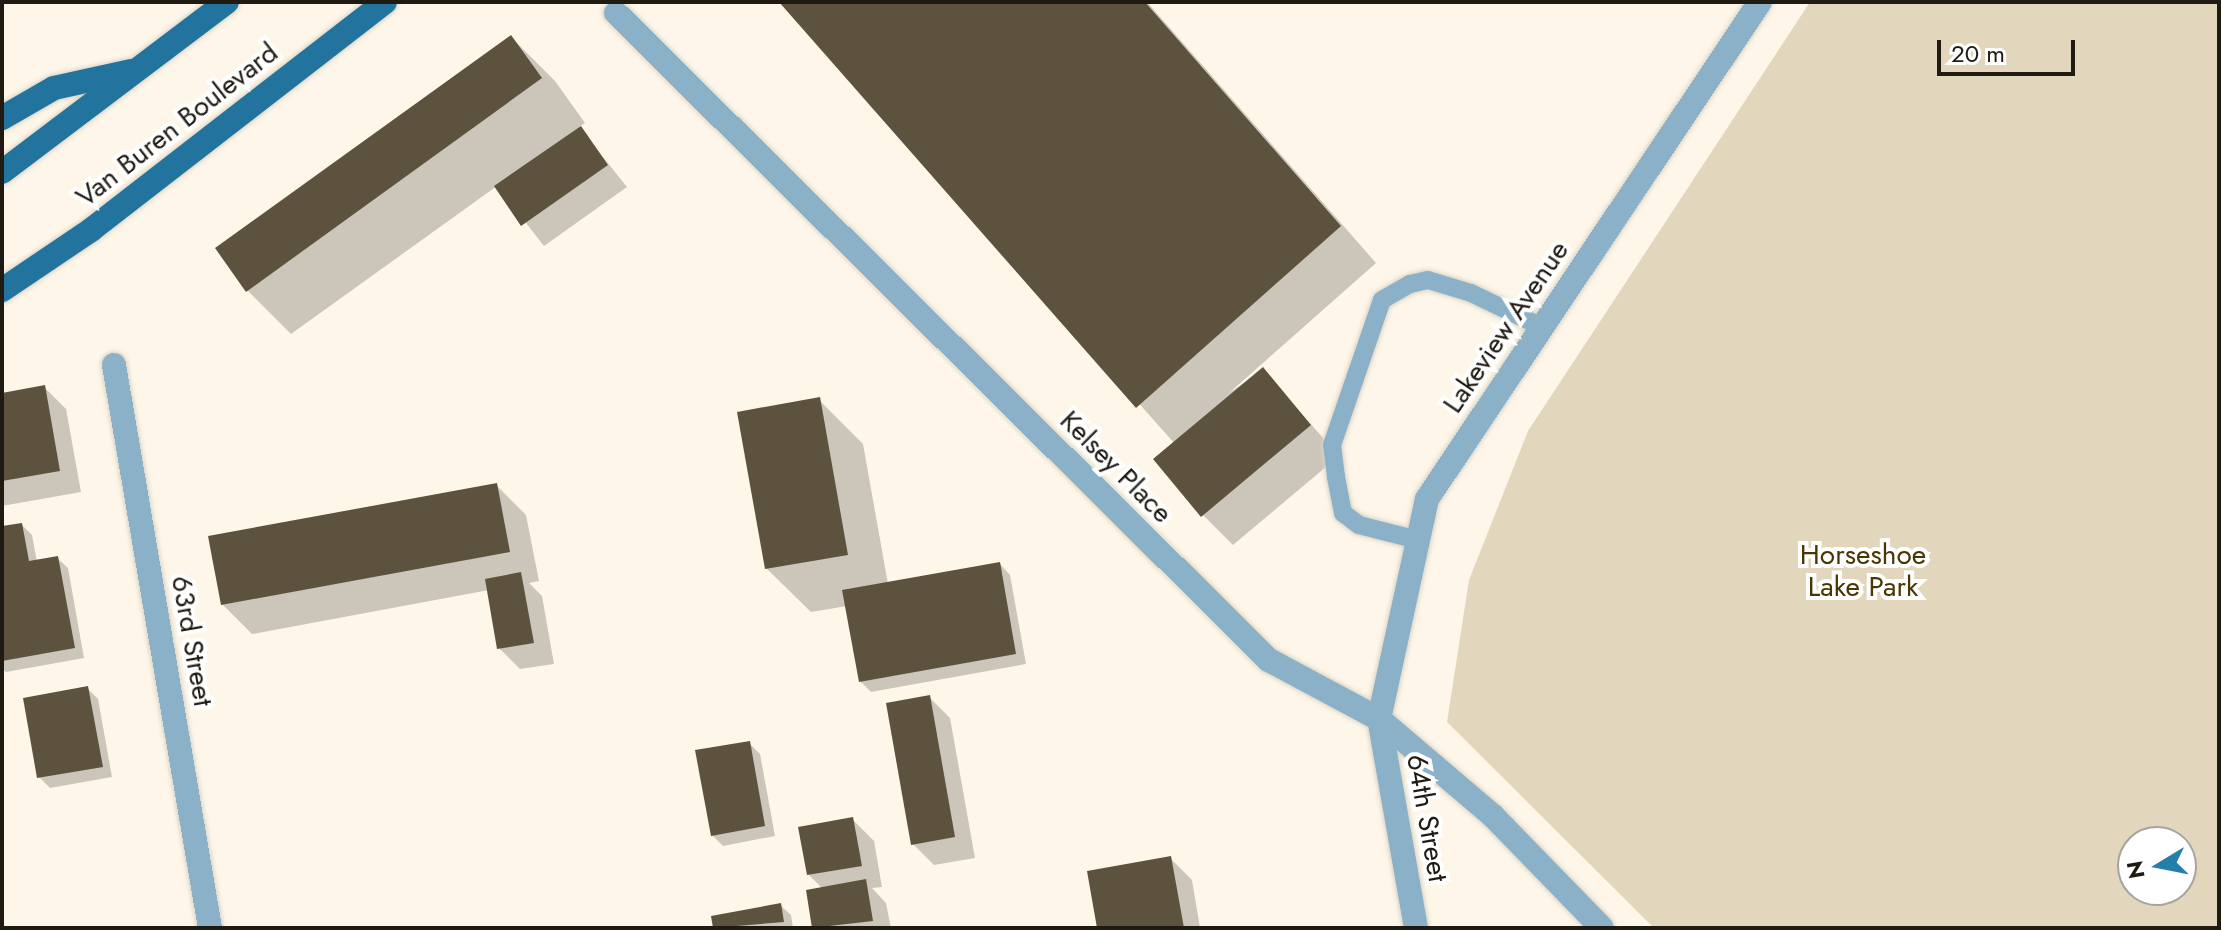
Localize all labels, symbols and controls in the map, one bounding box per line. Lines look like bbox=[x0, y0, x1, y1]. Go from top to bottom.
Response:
scale bar bbox=[1941, 24, 2079, 74]
street label: Van Buren Boulevard bbox=[69, 36, 285, 214]
text: 20 m bbox=[1951, 36, 2005, 71]
street label: Lakeview Avenue bbox=[1436, 235, 1576, 419]
street label: Kelsey Place bbox=[1053, 404, 1179, 530]
park label: Horseshoe Lake Park bbox=[1800, 538, 1926, 604]
street label: 63rd Street bbox=[164, 573, 220, 709]
street label: 64th Street bbox=[1399, 752, 1455, 884]
north arrow bbox=[2117, 826, 2197, 906]
text: N bbox=[2118, 858, 2153, 881]

